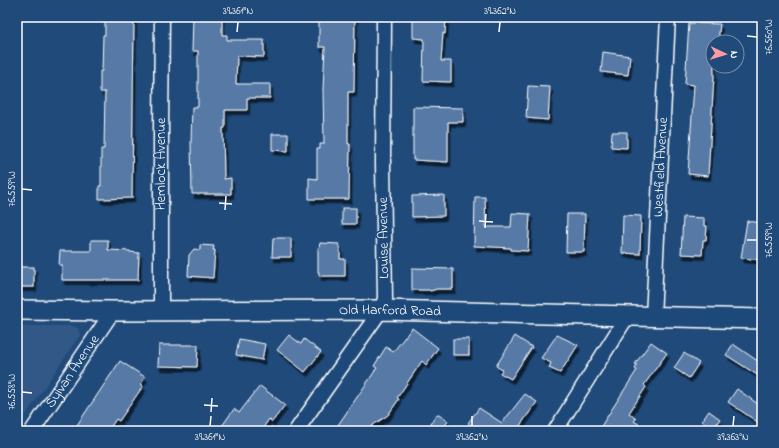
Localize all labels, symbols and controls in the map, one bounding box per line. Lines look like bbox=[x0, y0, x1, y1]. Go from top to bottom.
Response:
text: 39.361°N bbox=[223, 4, 253, 19]
text: 39.362°N bbox=[484, 4, 516, 19]
text: 76.560°W bbox=[762, 19, 777, 55]
north arrow bbox=[705, 34, 745, 74]
text: N bbox=[726, 50, 742, 59]
street label: Westfield Avenue bbox=[648, 116, 674, 218]
street label: Hemlock Avenue bbox=[150, 117, 172, 210]
text: 76.559°W bbox=[5, 171, 20, 207]
street label: Louise Avenue bbox=[373, 196, 395, 279]
text: 76.559°W bbox=[762, 222, 777, 258]
street label: Old Harford Road bbox=[339, 299, 441, 322]
street label: Sylvan Avenue bbox=[40, 330, 105, 412]
text: 76.558°W bbox=[5, 374, 20, 410]
text: 39.361°N bbox=[195, 430, 225, 445]
text: 39.362°N bbox=[456, 430, 488, 445]
text: 39.363°N bbox=[717, 430, 749, 445]

